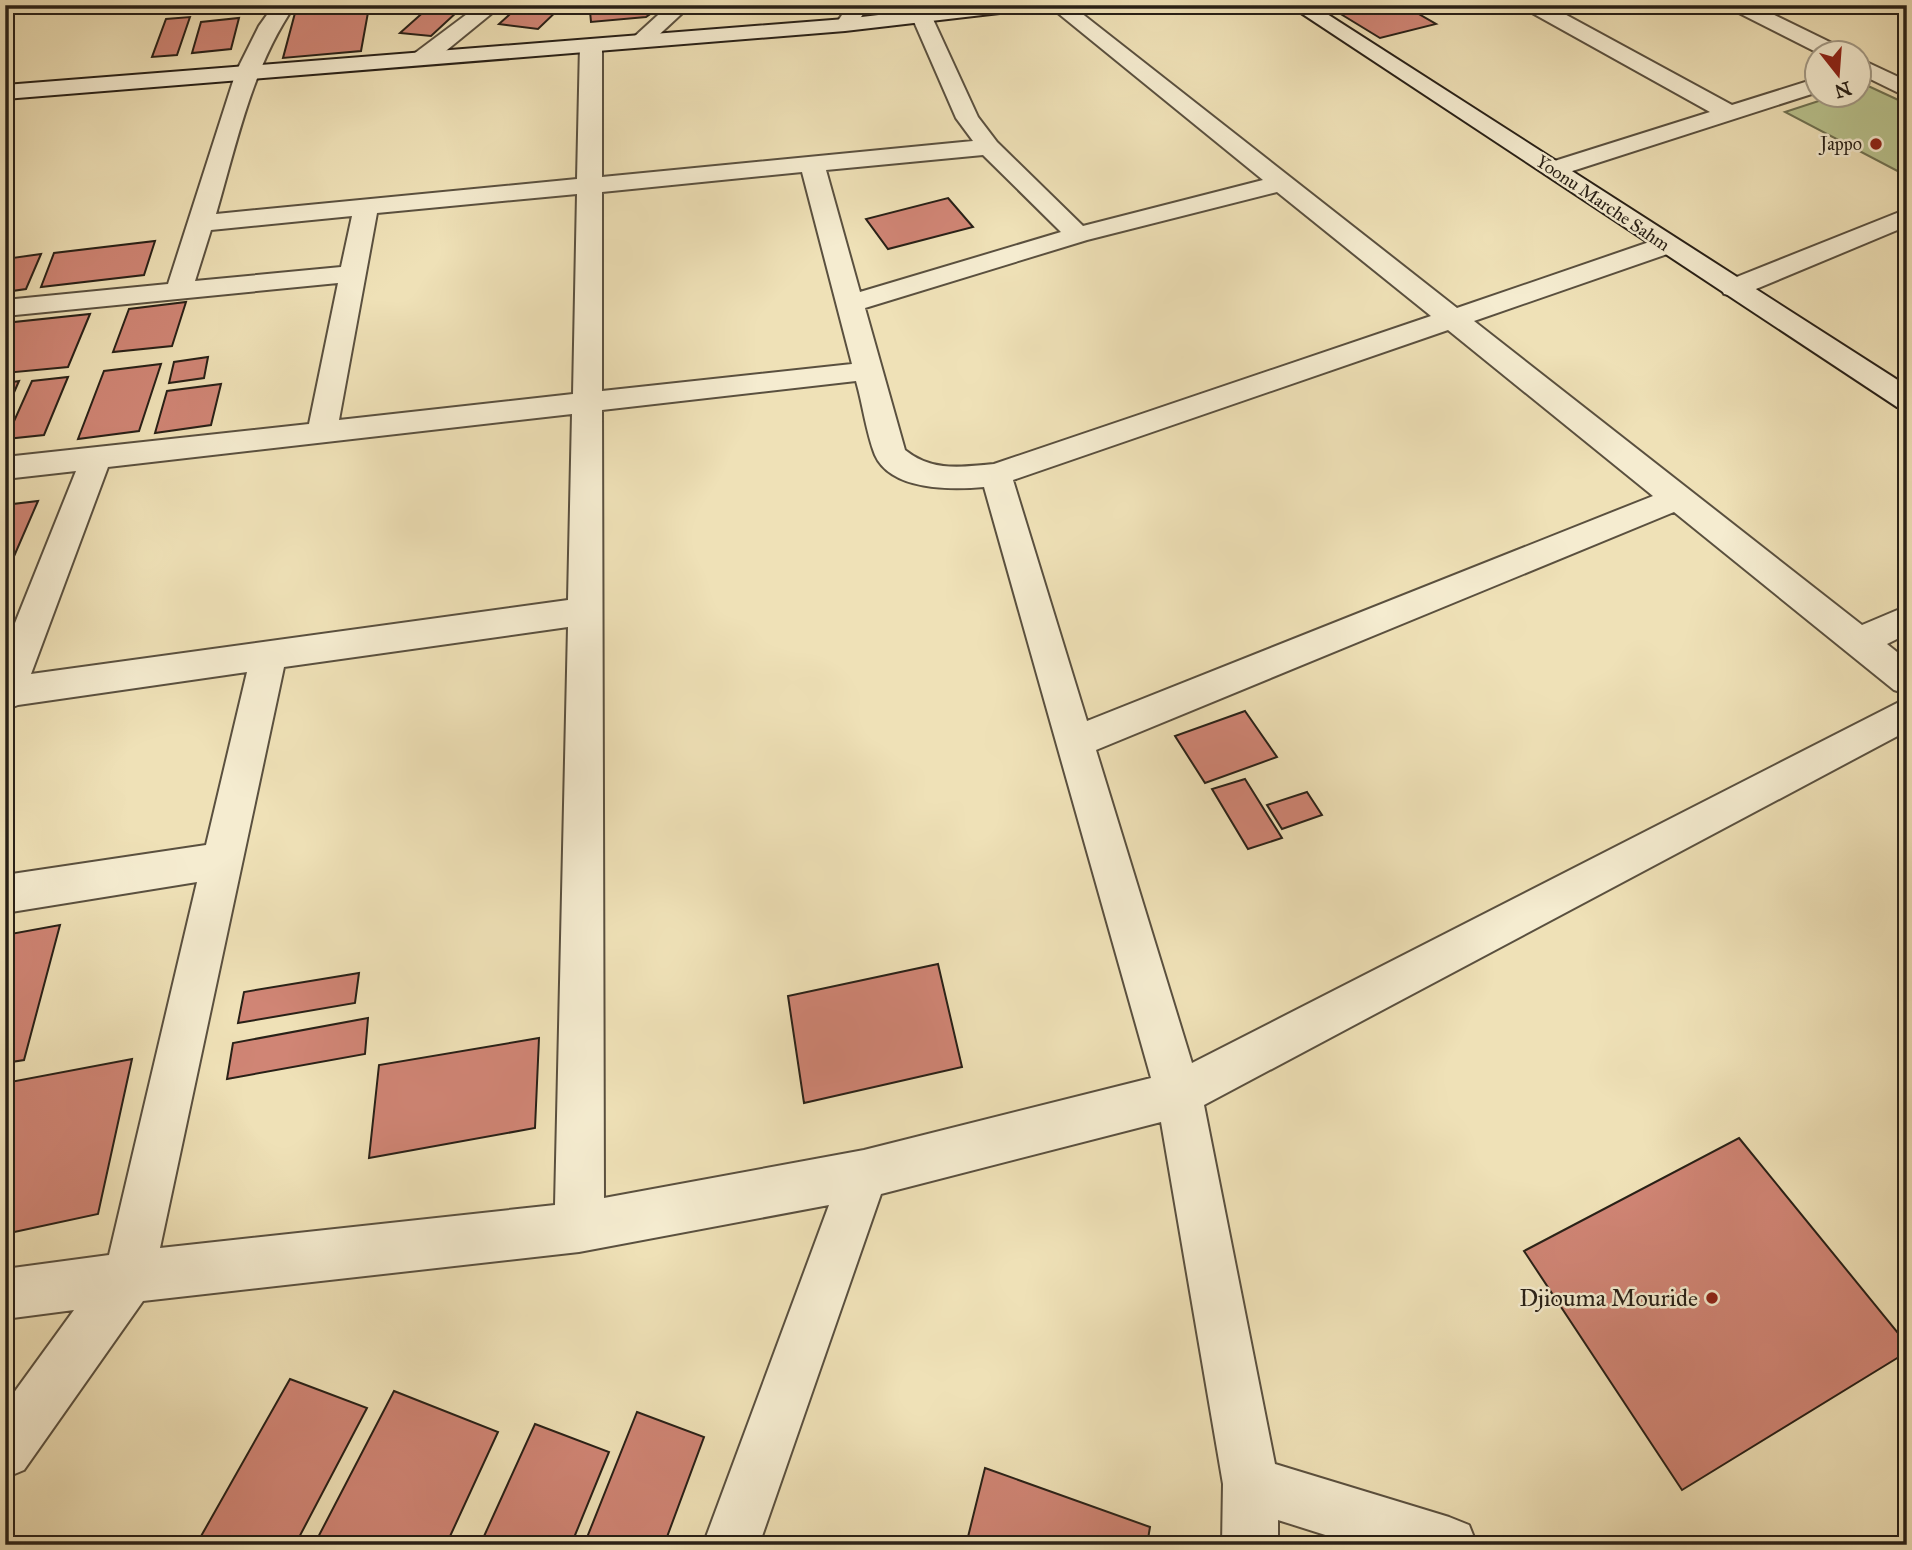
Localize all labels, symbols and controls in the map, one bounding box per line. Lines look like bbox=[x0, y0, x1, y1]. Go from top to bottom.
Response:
north arrow bbox=[1804, 38, 1874, 108]
text: N bbox=[1832, 76, 1854, 103]
place label: Jappo bbox=[1818, 133, 1862, 156]
marker: Jappo bbox=[1868, 136, 1884, 152]
street label: Yoonu Marche Sahm bbox=[1532, 150, 1674, 256]
place label: Djiouma Mouride bbox=[1519, 1283, 1698, 1313]
marker: Djiouma Mouride bbox=[1704, 1290, 1720, 1306]

